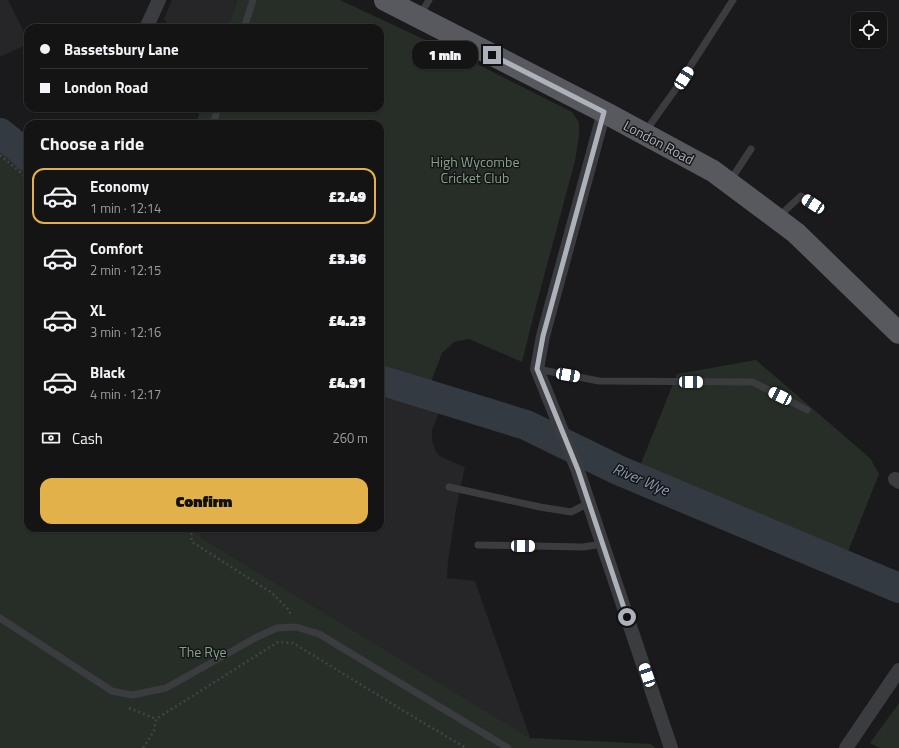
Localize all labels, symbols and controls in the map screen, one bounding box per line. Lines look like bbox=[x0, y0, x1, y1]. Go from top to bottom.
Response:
map controls bbox=[851, 12, 887, 48]
button: locate bbox=[851, 12, 887, 48]
text: Bassetsbury Lane bbox=[64, 38, 179, 61]
callout: 1 min bbox=[412, 41, 478, 69]
text: 1 min bbox=[429, 45, 461, 65]
route end bbox=[483, 46, 501, 64]
car bbox=[672, 65, 696, 91]
text: London Road bbox=[64, 76, 148, 99]
street label: London Road bbox=[620, 115, 698, 169]
text: Choose a ride bbox=[40, 130, 144, 157]
park label: High Wycombe Cricket Club bbox=[431, 151, 519, 188]
text: Economy bbox=[90, 175, 149, 198]
icon: car bbox=[42, 178, 78, 214]
text: £2.49 bbox=[329, 185, 366, 208]
car bbox=[800, 192, 826, 216]
text: 1 min · 12:14 bbox=[90, 198, 161, 218]
text: Comfort bbox=[90, 237, 143, 260]
icon: car bbox=[42, 240, 78, 276]
text: £3.36 bbox=[329, 247, 366, 270]
text: 2 min · 12:15 bbox=[90, 260, 161, 280]
text: XL bbox=[90, 299, 106, 322]
icon: car bbox=[42, 302, 78, 338]
text: £4.23 bbox=[329, 309, 366, 332]
text: 3 min · 12:16 bbox=[90, 322, 161, 342]
text: Black bbox=[90, 361, 125, 384]
icon: car bbox=[42, 364, 78, 400]
car bbox=[555, 367, 581, 383]
text: £4.91 bbox=[329, 371, 366, 394]
car bbox=[679, 376, 703, 388]
text: 4 min · 12:17 bbox=[90, 384, 161, 404]
car bbox=[767, 385, 793, 407]
icon: cash bbox=[40, 427, 62, 449]
text: Cash bbox=[72, 427, 103, 450]
text: 260 m bbox=[332, 428, 368, 448]
water label: River Wye bbox=[609, 457, 674, 502]
button: Confirm bbox=[40, 478, 368, 524]
car bbox=[511, 540, 535, 552]
route start bbox=[618, 608, 636, 626]
park label: The Rye bbox=[179, 641, 227, 662]
car bbox=[637, 662, 657, 688]

